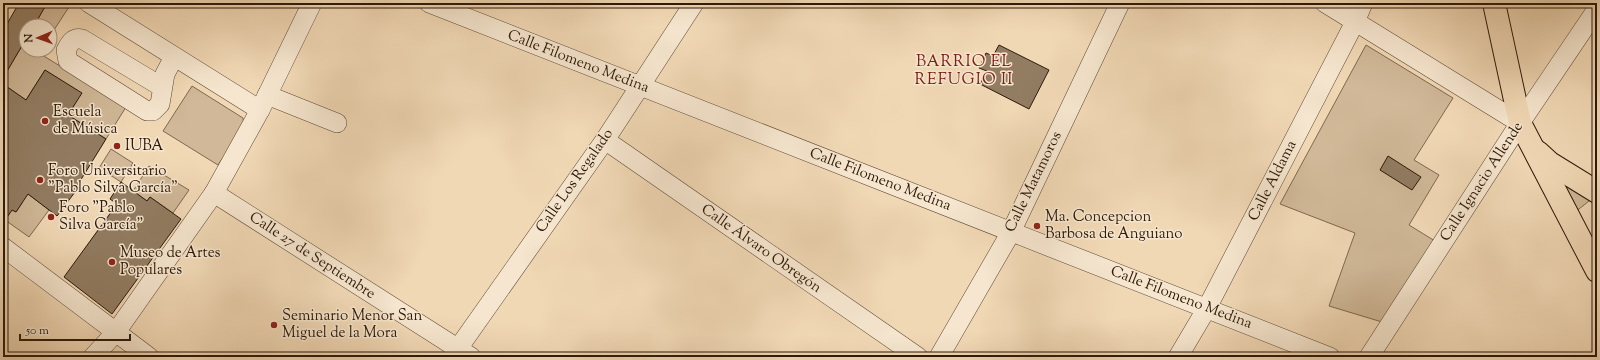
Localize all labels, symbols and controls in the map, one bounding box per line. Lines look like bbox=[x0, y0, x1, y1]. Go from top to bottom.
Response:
north arrow bbox=[18, 18, 58, 58]
street label: Calle Filomeno Medina bbox=[504, 25, 652, 99]
text: N bbox=[21, 33, 37, 44]
district label: BARRIO EL REFUGIO II bbox=[915, 51, 1013, 92]
place label: Escuela de Música bbox=[53, 102, 118, 140]
marker: Escuela de Música bbox=[40, 116, 50, 126]
street label: Calle Ignacio Allende bbox=[1435, 118, 1529, 246]
street label: Calle Los Regalado bbox=[531, 125, 619, 237]
street label: Calle Matamoros bbox=[1000, 128, 1068, 236]
place label: IUBA bbox=[125, 136, 163, 157]
street label: Calle Aldama bbox=[1244, 137, 1302, 225]
marker: IUBA bbox=[112, 141, 122, 151]
street label: Calle Filomeno Medina bbox=[806, 143, 954, 217]
place label: Foro Universitario "Pablo Silva García" bbox=[48, 161, 178, 199]
marker: Foro Universitario "Pablo Silva García" bbox=[35, 175, 45, 185]
place label: Foro "Pablo Silva García" bbox=[59, 198, 143, 236]
street label: Calle Álvaro Obregón bbox=[696, 199, 826, 299]
street label: Calle 27 de Septiembre bbox=[245, 207, 379, 305]
place label: Ma. Concepcion Barbosa de Anguiano bbox=[1045, 207, 1183, 245]
marker: Foro "Pablo Silva García" bbox=[46, 212, 56, 222]
marker: Ma. Concepcion Barbosa de Anguiano bbox=[1032, 221, 1042, 231]
place label: Museo de Artes Populares bbox=[120, 243, 221, 281]
marker: Museo de Artes Populares bbox=[107, 257, 117, 267]
street label: Calle Filomeno Medina bbox=[1107, 261, 1255, 335]
place label: Seminario Menor San Miguel de la Mora bbox=[282, 306, 423, 344]
scale bar bbox=[20, 316, 130, 342]
marker: Seminario Menor San Miguel de la Mora bbox=[269, 320, 279, 330]
text: 50 m bbox=[25, 322, 49, 340]

